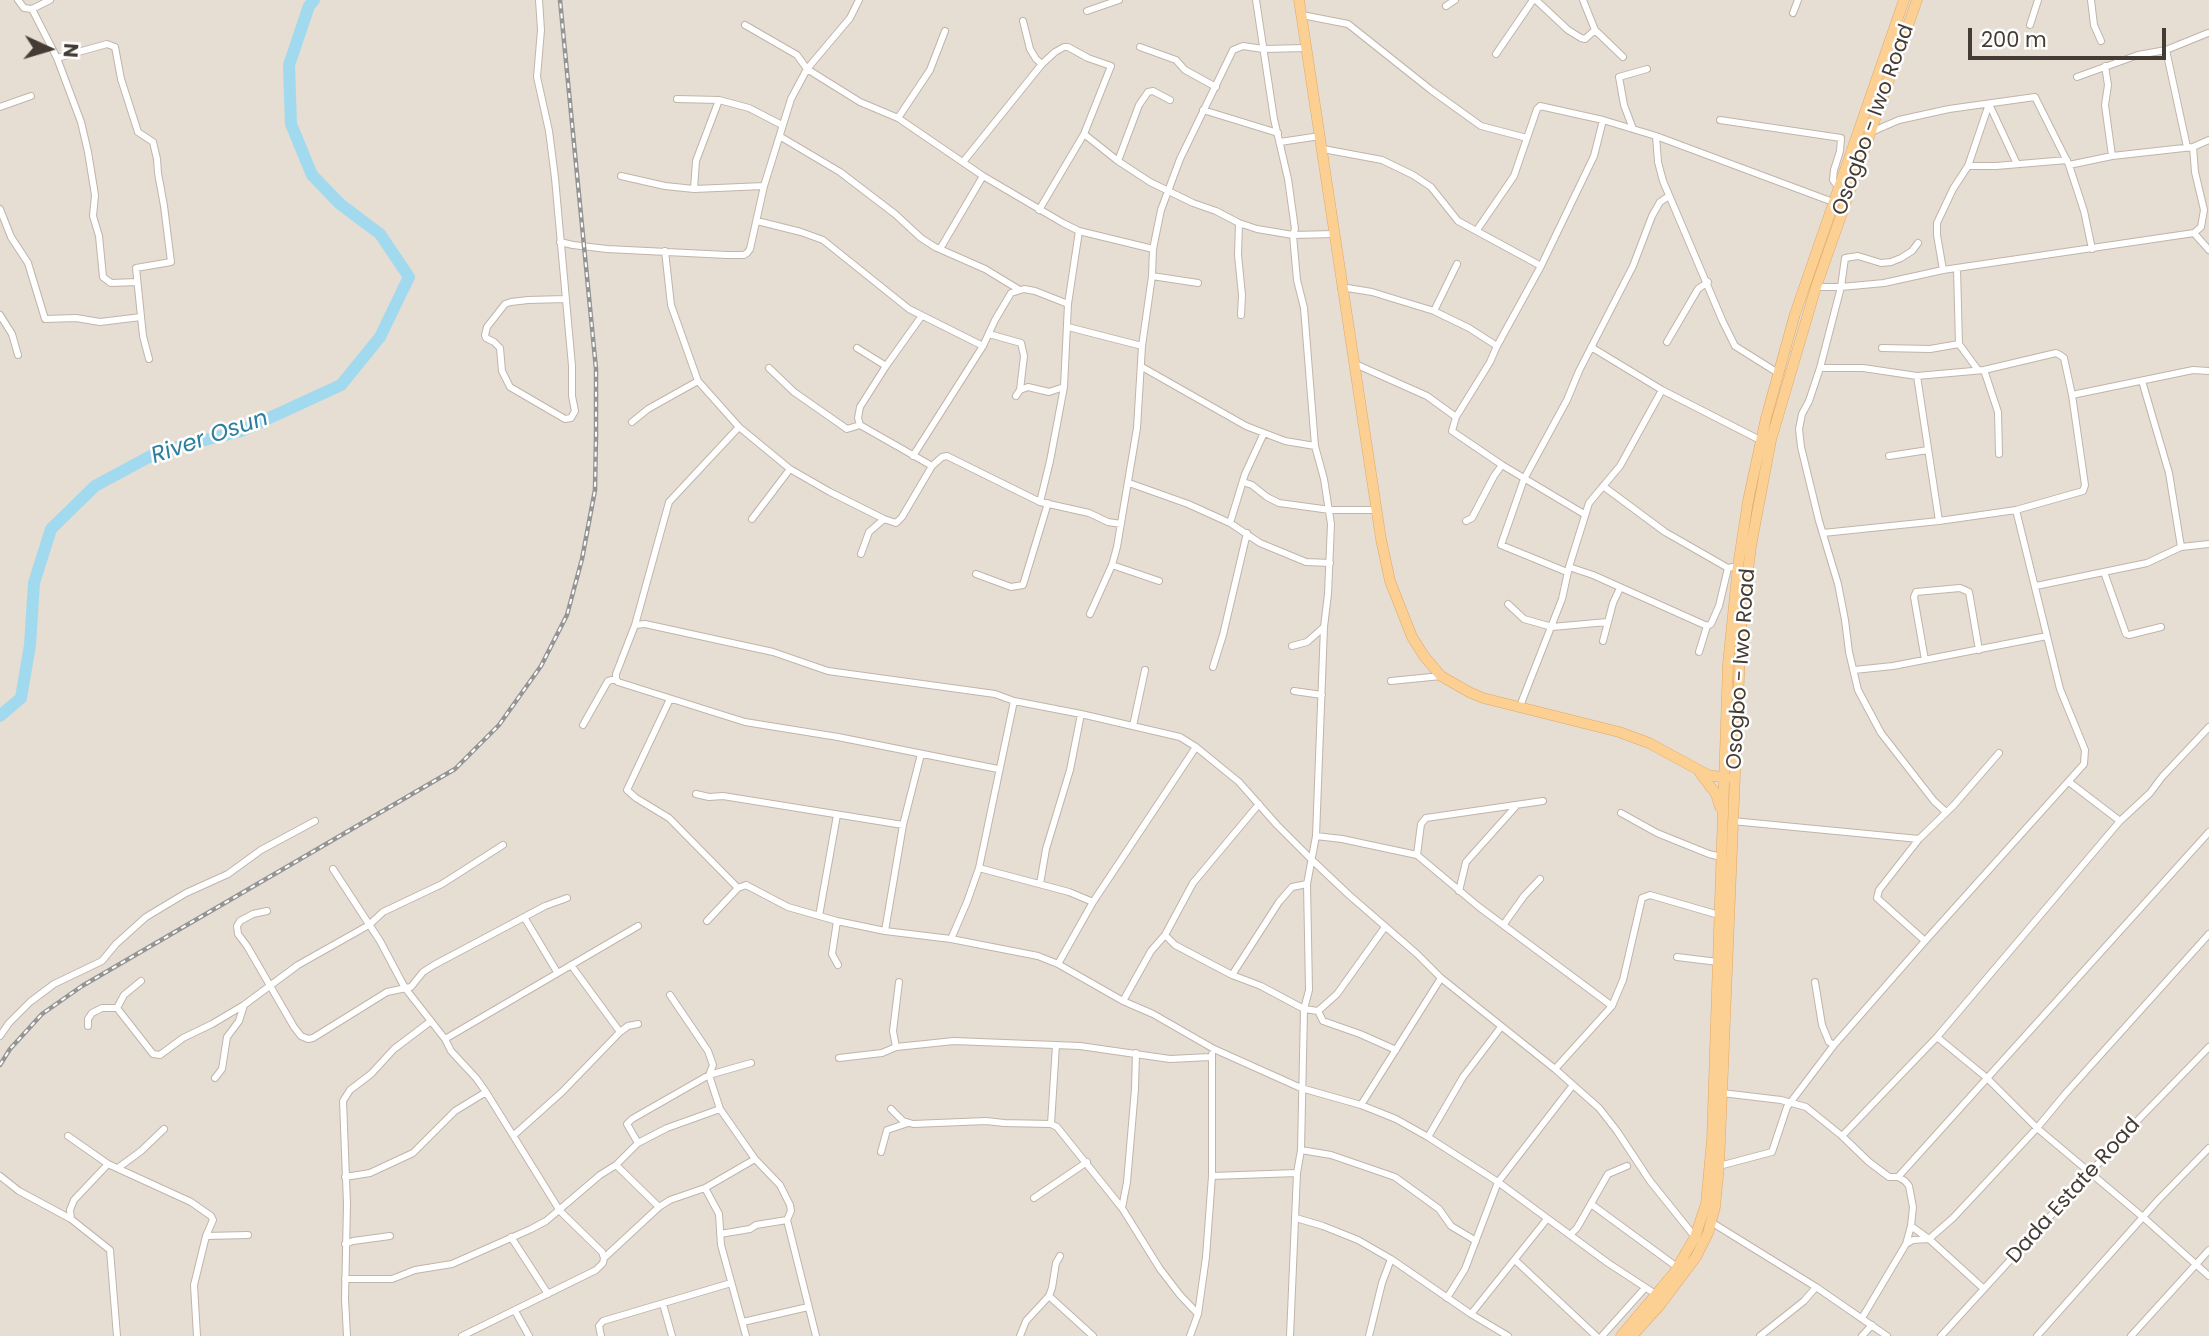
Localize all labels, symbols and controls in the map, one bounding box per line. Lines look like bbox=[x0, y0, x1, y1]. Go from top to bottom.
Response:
north arrow bbox=[14, 14, 84, 84]
scale bar bbox=[1971, 14, 2169, 58]
street label: Osogbo - Iwo Road bbox=[1828, 21, 1920, 219]
text: 200 m bbox=[1981, 25, 2047, 54]
text: N bbox=[56, 42, 84, 59]
water label: River Osun bbox=[148, 405, 272, 471]
street label: Osogbo - Iwo Road bbox=[1722, 568, 1762, 770]
street label: Dada Estate Road bbox=[2002, 1113, 2146, 1269]

